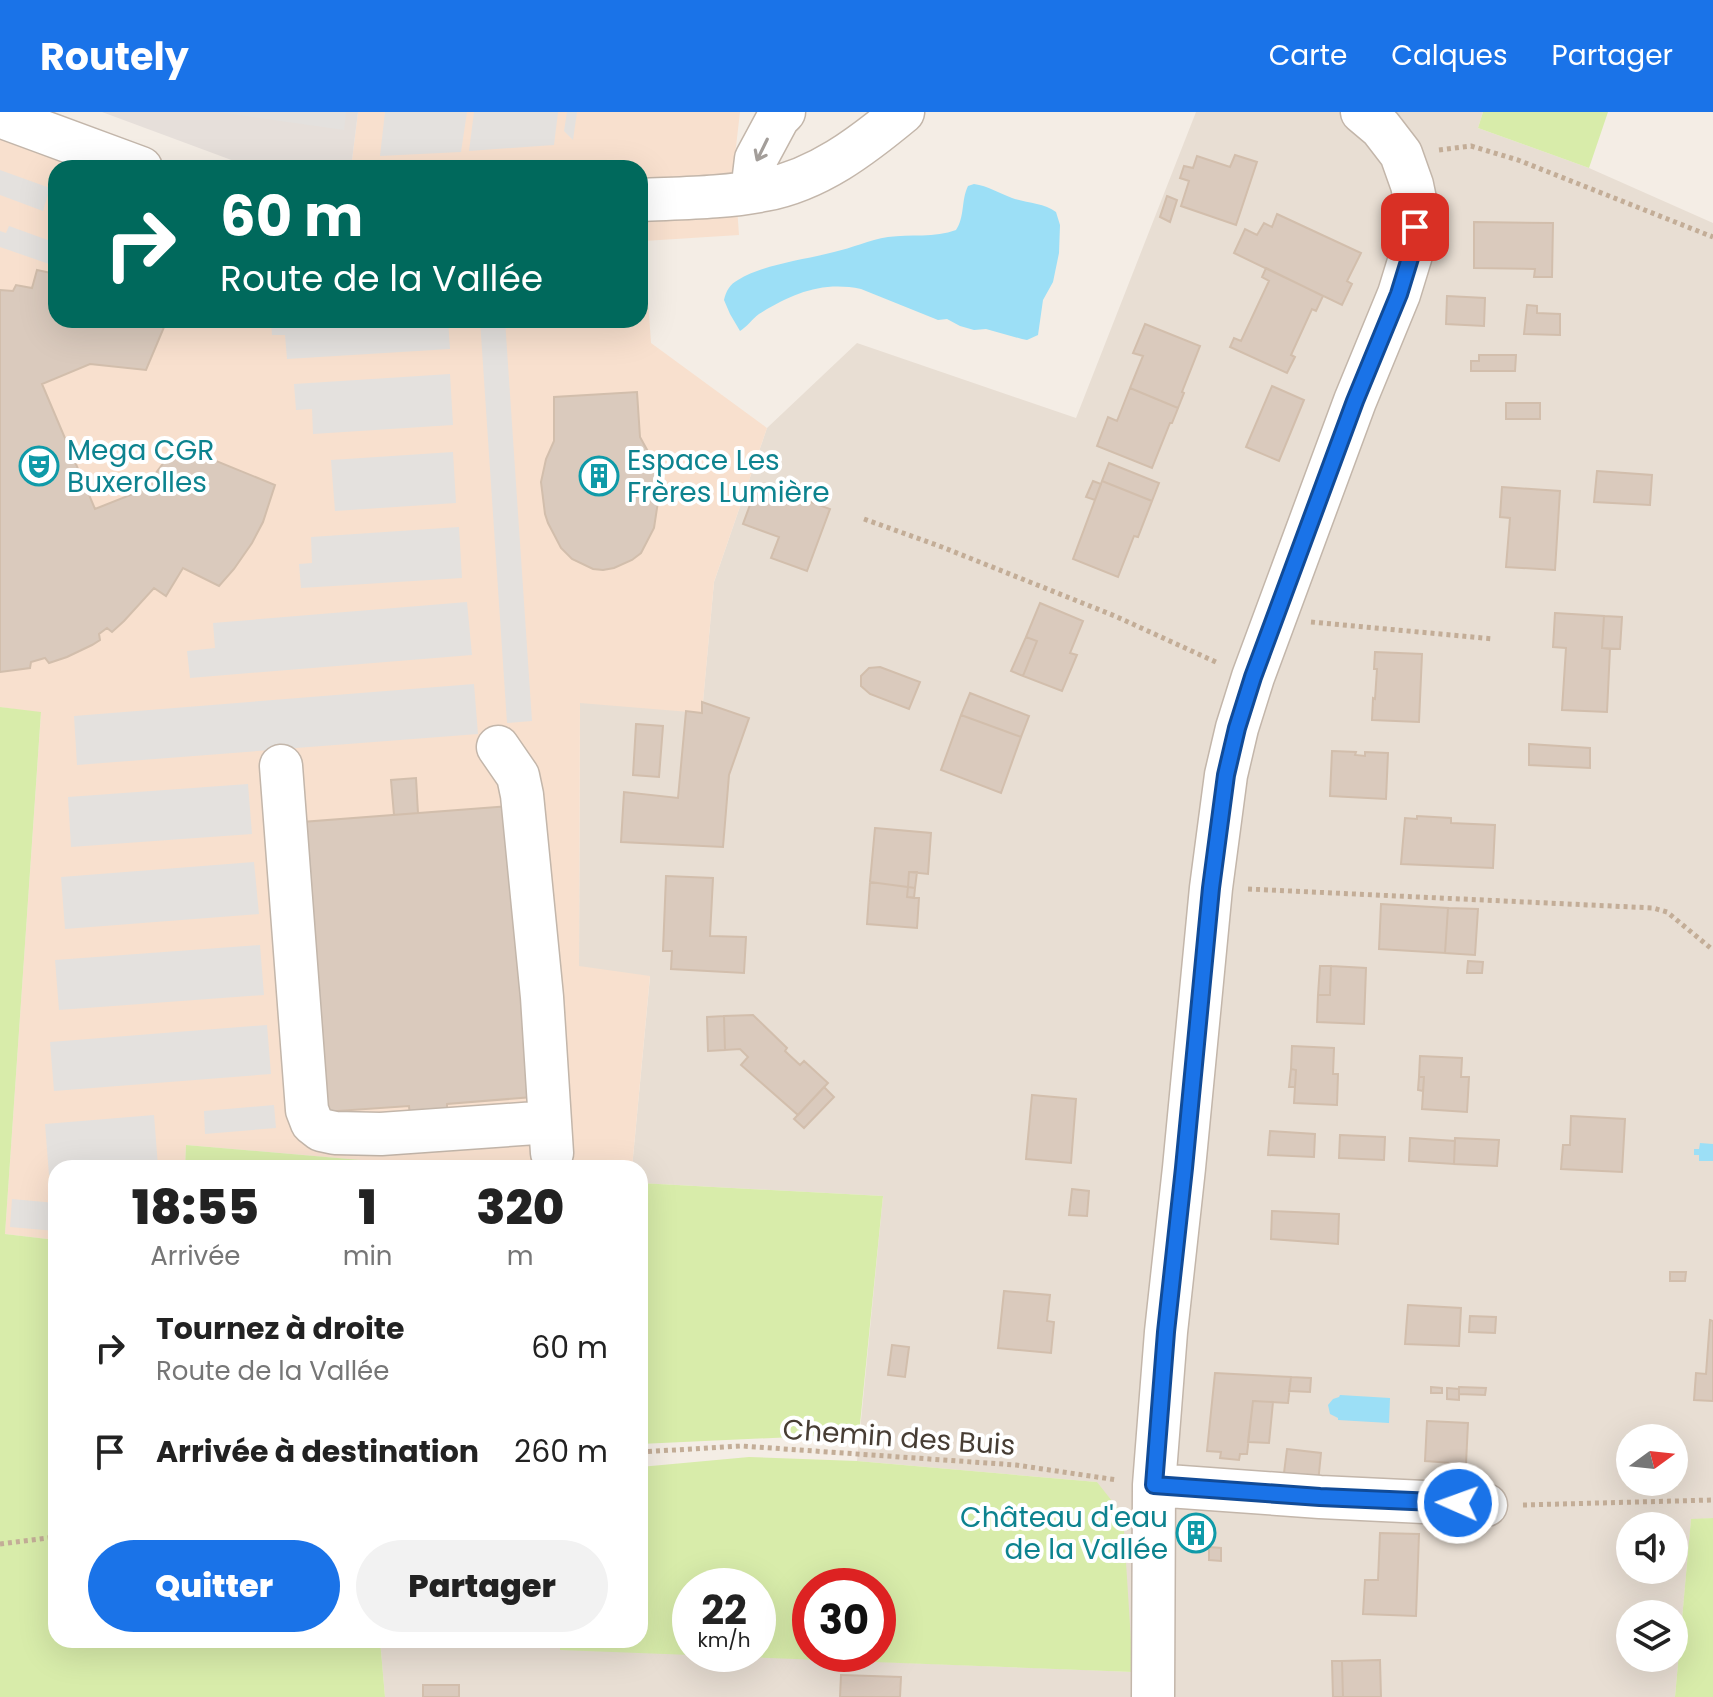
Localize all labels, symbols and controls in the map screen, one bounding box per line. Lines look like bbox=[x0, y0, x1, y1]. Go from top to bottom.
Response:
text: Routely bbox=[40, 30, 189, 83]
text: Carte bbox=[1269, 36, 1347, 75]
text: Calques bbox=[1391, 36, 1508, 75]
text: Partager bbox=[1552, 36, 1673, 75]
one-way arrow bbox=[754, 137, 769, 161]
text: 60 m bbox=[220, 177, 363, 256]
icon: right bbox=[88, 192, 192, 296]
pin bbox=[1381, 193, 1449, 261]
icon: arrive bbox=[1393, 205, 1437, 249]
text: Route de la Vallée bbox=[220, 253, 543, 304]
place label: Mega CGR Buxerolles bbox=[67, 431, 214, 502]
place label: Espace Les Frères Lumière bbox=[627, 441, 830, 512]
theatre icon: Mega CGR Buxerolles bbox=[18, 445, 60, 487]
building icon: Espace Les Frères Lumière bbox=[578, 455, 620, 497]
text: 18:55 bbox=[132, 1174, 259, 1241]
text: 1 bbox=[358, 1174, 377, 1241]
text: 320 bbox=[476, 1174, 564, 1241]
text: Arrivée bbox=[150, 1238, 240, 1274]
text: min bbox=[343, 1238, 392, 1274]
text: m bbox=[507, 1238, 534, 1274]
text: Tournez à droite bbox=[156, 1307, 404, 1350]
icon: right bbox=[88, 1326, 132, 1370]
text: 60 m bbox=[531, 1326, 608, 1369]
text: Route de la Vallée bbox=[156, 1353, 389, 1389]
street label: Chemin des Buis bbox=[781, 1410, 1017, 1465]
north arrow bbox=[1616, 1424, 1688, 1496]
map controls bbox=[1616, 1424, 1688, 1672]
icon: arrive bbox=[88, 1430, 132, 1474]
text: Arrivée à destination bbox=[156, 1430, 479, 1473]
text: 260 m bbox=[514, 1430, 608, 1473]
position arrow bbox=[1416, 1461, 1500, 1545]
place label: Château d'eau de la Vallée bbox=[960, 1498, 1168, 1569]
building icon: Château d'eau de la Vallée bbox=[1175, 1512, 1217, 1554]
button: sound bbox=[1616, 1512, 1688, 1584]
button: Quitter bbox=[88, 1540, 340, 1632]
button: Partager bbox=[356, 1540, 608, 1632]
speed limit sign: 30 bbox=[792, 1568, 896, 1672]
text: 22 bbox=[701, 1582, 747, 1638]
button: layers bbox=[1616, 1600, 1688, 1672]
text: km/h bbox=[697, 1626, 751, 1654]

